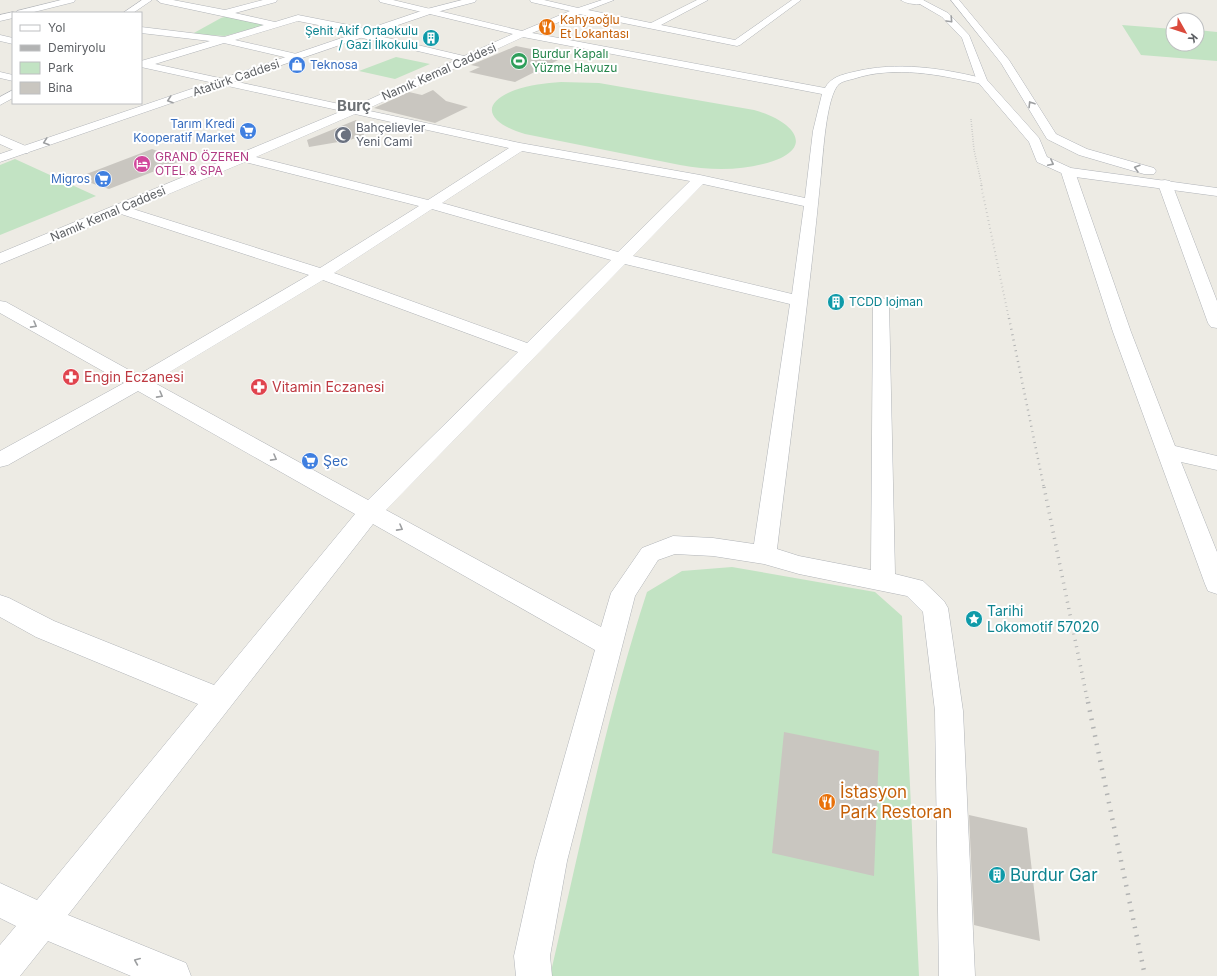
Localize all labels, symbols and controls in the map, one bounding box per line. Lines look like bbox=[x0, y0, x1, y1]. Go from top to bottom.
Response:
legend bbox=[12, 12, 142, 104]
place label: Kahyaoğlu Et Lokantası bbox=[560, 12, 629, 41]
north arrow bbox=[1165, 12, 1205, 52]
one-way arrow bbox=[946, 15, 953, 23]
restaurant icon: Kahyaoğlu Et Lokantası bbox=[537, 17, 557, 37]
text: Yol bbox=[48, 20, 65, 35]
place label: Şehit Akif Ortaokulu / Gazi İlkokulu bbox=[305, 23, 418, 52]
building icon: Şehit Akif Ortaokulu / Gazi İlkokulu bbox=[421, 28, 441, 48]
text: K bbox=[1185, 31, 1201, 46]
street label: Namık Kemal Caddesi bbox=[379, 39, 498, 104]
text: Demiryolu bbox=[48, 40, 106, 55]
place label: Burdur Kapalı Yüzme Havuzu bbox=[532, 46, 617, 75]
sports icon: Burdur Kapalı Yüzme Havuzu bbox=[509, 51, 529, 71]
shop icon: Teknosa bbox=[287, 55, 307, 75]
street label: Atatürk Caddesi bbox=[190, 56, 281, 99]
place label: Teknosa bbox=[310, 57, 358, 72]
text: Park bbox=[48, 60, 74, 75]
text: Bina bbox=[48, 80, 73, 95]
one-way arrow bbox=[166, 95, 173, 104]
district label: Burç bbox=[337, 96, 371, 115]
one-way arrow bbox=[1028, 101, 1036, 108]
place label: Tarım Kredi Kooperatif Market bbox=[133, 116, 235, 145]
place label: Bahçelievler Yeni Cami bbox=[356, 120, 426, 149]
supermarket icon: Tarım Kredi Kooperatif Market bbox=[238, 121, 258, 141]
mosque icon: Bahçelievler Yeni Cami bbox=[333, 125, 353, 145]
one-way arrow bbox=[43, 137, 50, 146]
place label: GRAND ÖZEREN OTEL & SPA bbox=[155, 149, 249, 178]
hotel icon: GRAND ÖZEREN OTEL & SPA bbox=[132, 154, 152, 174]
one-way arrow bbox=[1047, 159, 1054, 166]
one-way arrow bbox=[1134, 164, 1141, 173]
supermarket icon: Migros bbox=[93, 169, 113, 189]
place label: Migros bbox=[51, 171, 90, 186]
street label: Namık Kemal Caddesi bbox=[48, 182, 168, 245]
building icon: TCDD lojman bbox=[826, 292, 846, 312]
place label: TCDD lojman bbox=[849, 294, 923, 309]
one-way arrow bbox=[30, 321, 37, 328]
pharmacy icon: Engin Eczanesi bbox=[61, 367, 81, 387]
place label: Engin Eczanesi bbox=[84, 368, 184, 385]
pharmacy icon: Vitamin Eczanesi bbox=[249, 377, 269, 397]
place label: Vitamin Eczanesi bbox=[272, 378, 384, 395]
one-way arrow bbox=[156, 390, 163, 398]
supermarket icon: Şec bbox=[300, 451, 320, 471]
place label: Şec bbox=[323, 452, 348, 469]
one-way arrow bbox=[270, 454, 277, 461]
one-way arrow bbox=[395, 523, 403, 531]
place label: Tarihi Lokomotif 57020 bbox=[987, 602, 1099, 635]
place icon: Tarihi Lokomotif 57020 bbox=[964, 609, 984, 629]
place label: İstasyon Park Restoran bbox=[840, 781, 952, 822]
restaurant icon: İstasyon Park Restoran bbox=[817, 792, 837, 812]
building icon: Burdur Gar bbox=[987, 865, 1007, 885]
place label: Burdur Gar bbox=[1010, 865, 1098, 885]
one-way arrow bbox=[133, 958, 141, 966]

